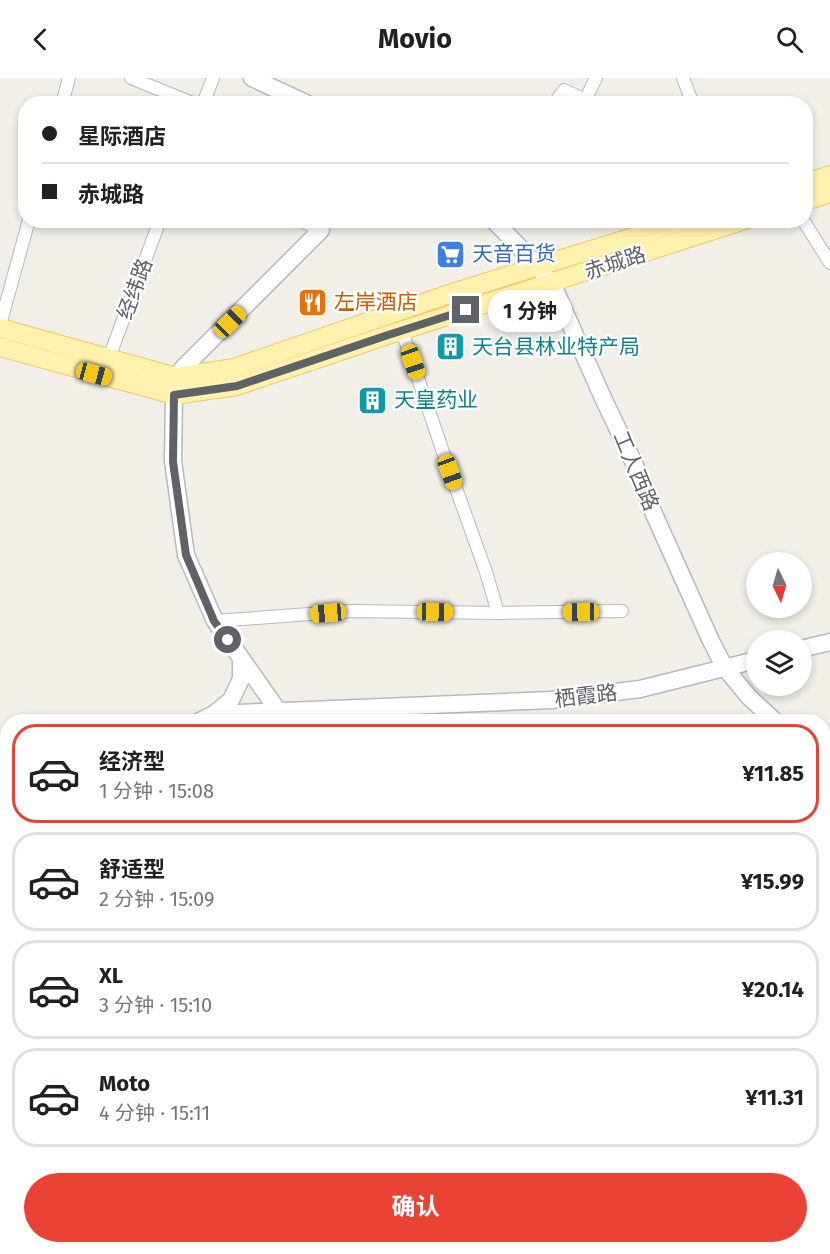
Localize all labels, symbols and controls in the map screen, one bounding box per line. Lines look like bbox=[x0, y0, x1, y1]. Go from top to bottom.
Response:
icon: back bbox=[24, 23, 57, 56]
text: Movio bbox=[378, 23, 452, 55]
icon: search bbox=[773, 23, 806, 56]
text: 星际酒店 bbox=[78, 123, 166, 150]
text: 赤城路 bbox=[78, 181, 144, 208]
supermarket icon: 天音百货 bbox=[435, 238, 467, 270]
place label: 天音百货 bbox=[472, 241, 556, 267]
street label: 赤城路 bbox=[581, 241, 649, 285]
street label: 经纬路 bbox=[112, 255, 158, 323]
restaurant icon: 左岸酒店 bbox=[297, 286, 329, 318]
place label: 左岸酒店 bbox=[334, 289, 418, 315]
callout: 1 分钟 bbox=[487, 289, 571, 331]
route end bbox=[452, 296, 479, 323]
text: 1 分钟 bbox=[503, 299, 557, 323]
car bbox=[211, 303, 249, 341]
building icon: 天台县林业特产局 bbox=[435, 331, 467, 363]
place label: 天台县林业特产局 bbox=[472, 334, 640, 360]
car bbox=[399, 342, 427, 382]
car bbox=[74, 361, 114, 387]
building icon: 天皇药业 bbox=[357, 384, 389, 416]
place label: 天皇药业 bbox=[394, 387, 478, 413]
street label: 工人西路 bbox=[608, 427, 664, 515]
car bbox=[435, 452, 465, 492]
north arrow bbox=[746, 552, 812, 618]
map controls bbox=[746, 552, 812, 696]
car bbox=[309, 602, 347, 624]
car bbox=[417, 603, 453, 621]
car bbox=[563, 603, 599, 621]
route start bbox=[214, 626, 241, 653]
button: layers bbox=[746, 630, 812, 696]
street label: 栖霞路 bbox=[553, 679, 619, 713]
icon: car bbox=[27, 747, 81, 801]
text: 经济型 bbox=[99, 748, 165, 775]
text: ¥11.85 bbox=[742, 760, 804, 787]
text: 1 分钟 · 15:08 bbox=[99, 779, 214, 803]
icon: car bbox=[27, 855, 81, 909]
text: 舒适型 bbox=[99, 856, 165, 883]
text: ¥15.99 bbox=[741, 868, 804, 895]
text: 2 分钟 · 15:09 bbox=[99, 887, 215, 911]
text: XL bbox=[99, 962, 123, 989]
icon: car bbox=[27, 963, 81, 1017]
text: ¥20.14 bbox=[742, 976, 804, 1003]
text: 3 分钟 · 15:10 bbox=[99, 993, 212, 1017]
text: Moto bbox=[99, 1070, 150, 1097]
icon: car bbox=[27, 1071, 81, 1125]
text: ¥11.31 bbox=[745, 1084, 804, 1111]
text: 4 分钟 · 15:11 bbox=[99, 1101, 210, 1125]
button: 确认 bbox=[24, 1173, 807, 1242]

